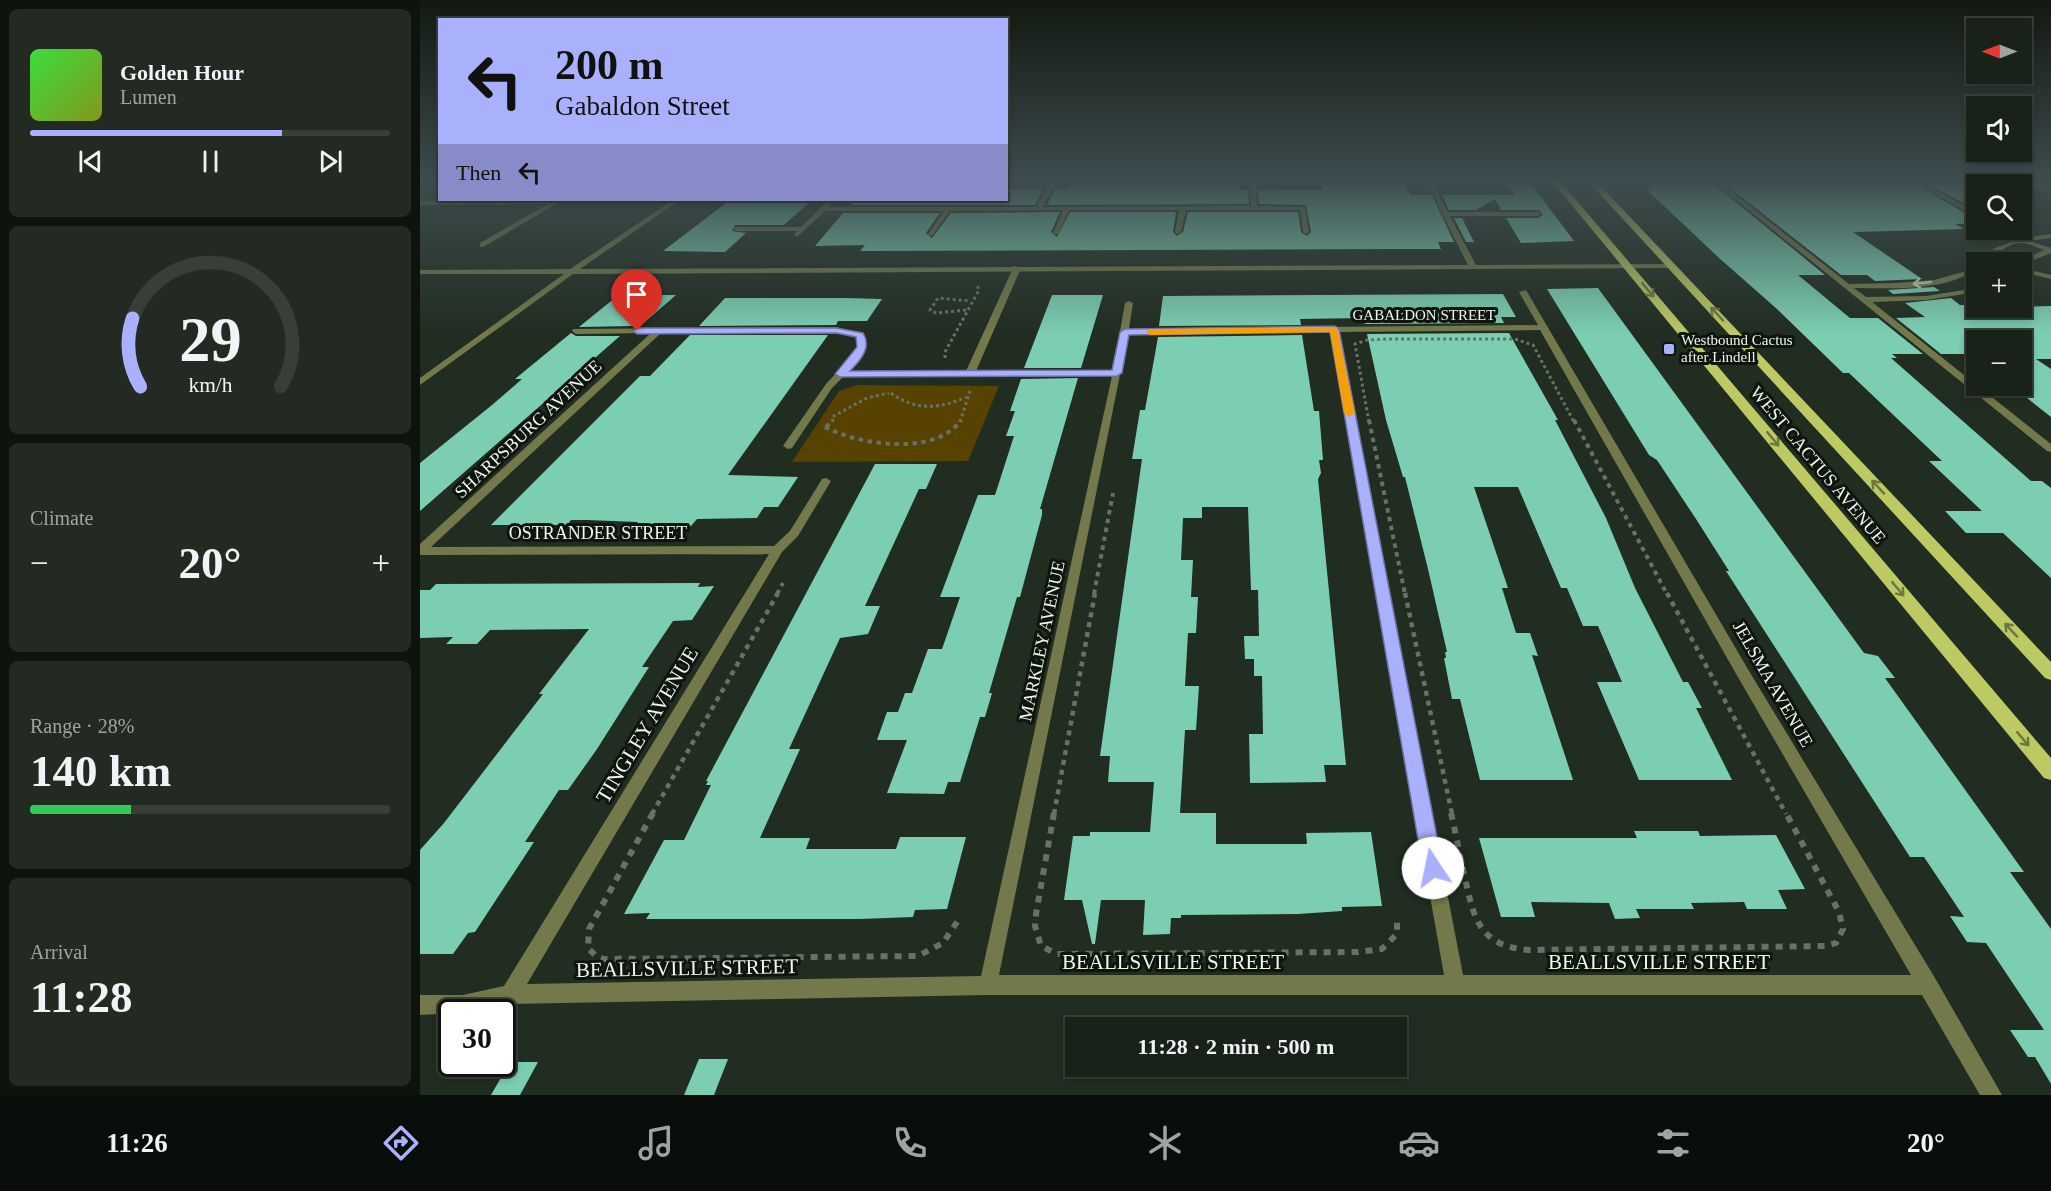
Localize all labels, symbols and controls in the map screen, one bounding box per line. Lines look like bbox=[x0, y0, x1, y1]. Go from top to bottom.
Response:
north arrow bbox=[1966, 18, 2032, 84]
map controls bbox=[1966, 18, 2032, 396]
icon: left bbox=[456, 42, 534, 120]
text: 200 m bbox=[555, 42, 664, 88]
text: Golden Hour bbox=[120, 60, 244, 85]
text: Lumen bbox=[120, 86, 177, 108]
text: Gabaldon Street bbox=[555, 91, 730, 121]
button: sound bbox=[1966, 96, 2032, 162]
icon: previous bbox=[74, 145, 107, 178]
icon: pause bbox=[194, 145, 227, 178]
icon: next bbox=[314, 145, 347, 178]
icon: left bbox=[513, 156, 546, 189]
text: Then bbox=[456, 160, 501, 185]
button: search bbox=[1966, 174, 2032, 240]
button: + bbox=[1966, 252, 2032, 318]
pin bbox=[611, 269, 662, 331]
icon: arrive bbox=[620, 278, 653, 311]
one-way arrow bbox=[1912, 278, 1932, 289]
one-way arrow bbox=[1641, 282, 1655, 297]
text: 29 bbox=[179, 305, 241, 374]
street label: GABALDON STREET bbox=[1353, 307, 1495, 323]
one-way arrow bbox=[1710, 307, 1724, 322]
button: − bbox=[1966, 330, 2032, 396]
place label: Westbound Cactus after Lindell bbox=[1681, 332, 1793, 365]
marker: Westbound Cactus after Lindell bbox=[1662, 342, 1676, 356]
street label: SHARPSBURG AVENUE bbox=[451, 356, 605, 502]
text: km/h bbox=[188, 374, 232, 398]
street label: WEST CACTUS AVENUE bbox=[1746, 382, 1890, 548]
one-way arrow bbox=[1766, 431, 1780, 446]
one-way arrow bbox=[1871, 480, 1885, 495]
text: Climate bbox=[30, 507, 93, 529]
street label: OSTRANDER STREET bbox=[509, 523, 687, 543]
text: 20° bbox=[179, 538, 242, 588]
text: − bbox=[30, 545, 49, 581]
text: + bbox=[371, 545, 390, 581]
street label: MARKLEY AVENUE bbox=[1015, 559, 1069, 723]
one-way arrow bbox=[1891, 581, 1905, 596]
street label: JELSMA AVENUE bbox=[1729, 617, 1817, 751]
one-way arrow bbox=[2004, 623, 2018, 638]
street label: TINGLEY AVENUE bbox=[591, 643, 703, 807]
text: Range · 28% bbox=[30, 715, 134, 737]
one-way arrow bbox=[2016, 731, 2030, 746]
text: 140 km bbox=[30, 746, 171, 796]
position arrow bbox=[1401, 836, 1465, 900]
text: Arrival bbox=[30, 941, 88, 963]
street label: BEALLSVILLE STREET bbox=[1062, 950, 1284, 974]
street label: BEALLSVILLE STREET bbox=[1548, 950, 1770, 974]
street label: BEALLSVILLE STREET bbox=[576, 954, 798, 982]
text: 11:28 bbox=[30, 972, 133, 1022]
speed limit sign: 30 bbox=[438, 999, 516, 1077]
text: 11:28 · 2 min · 500 m bbox=[1138, 1034, 1334, 1059]
icon: directions bbox=[380, 1122, 422, 1164]
icon: music bbox=[635, 1122, 677, 1164]
icon: phone bbox=[889, 1122, 931, 1164]
icon: climate bbox=[1144, 1122, 1186, 1164]
icon: car bbox=[1398, 1122, 1440, 1164]
icon: filters bbox=[1652, 1122, 1694, 1164]
text: 11:26 bbox=[106, 1128, 168, 1158]
text: 20° bbox=[1907, 1128, 1945, 1158]

